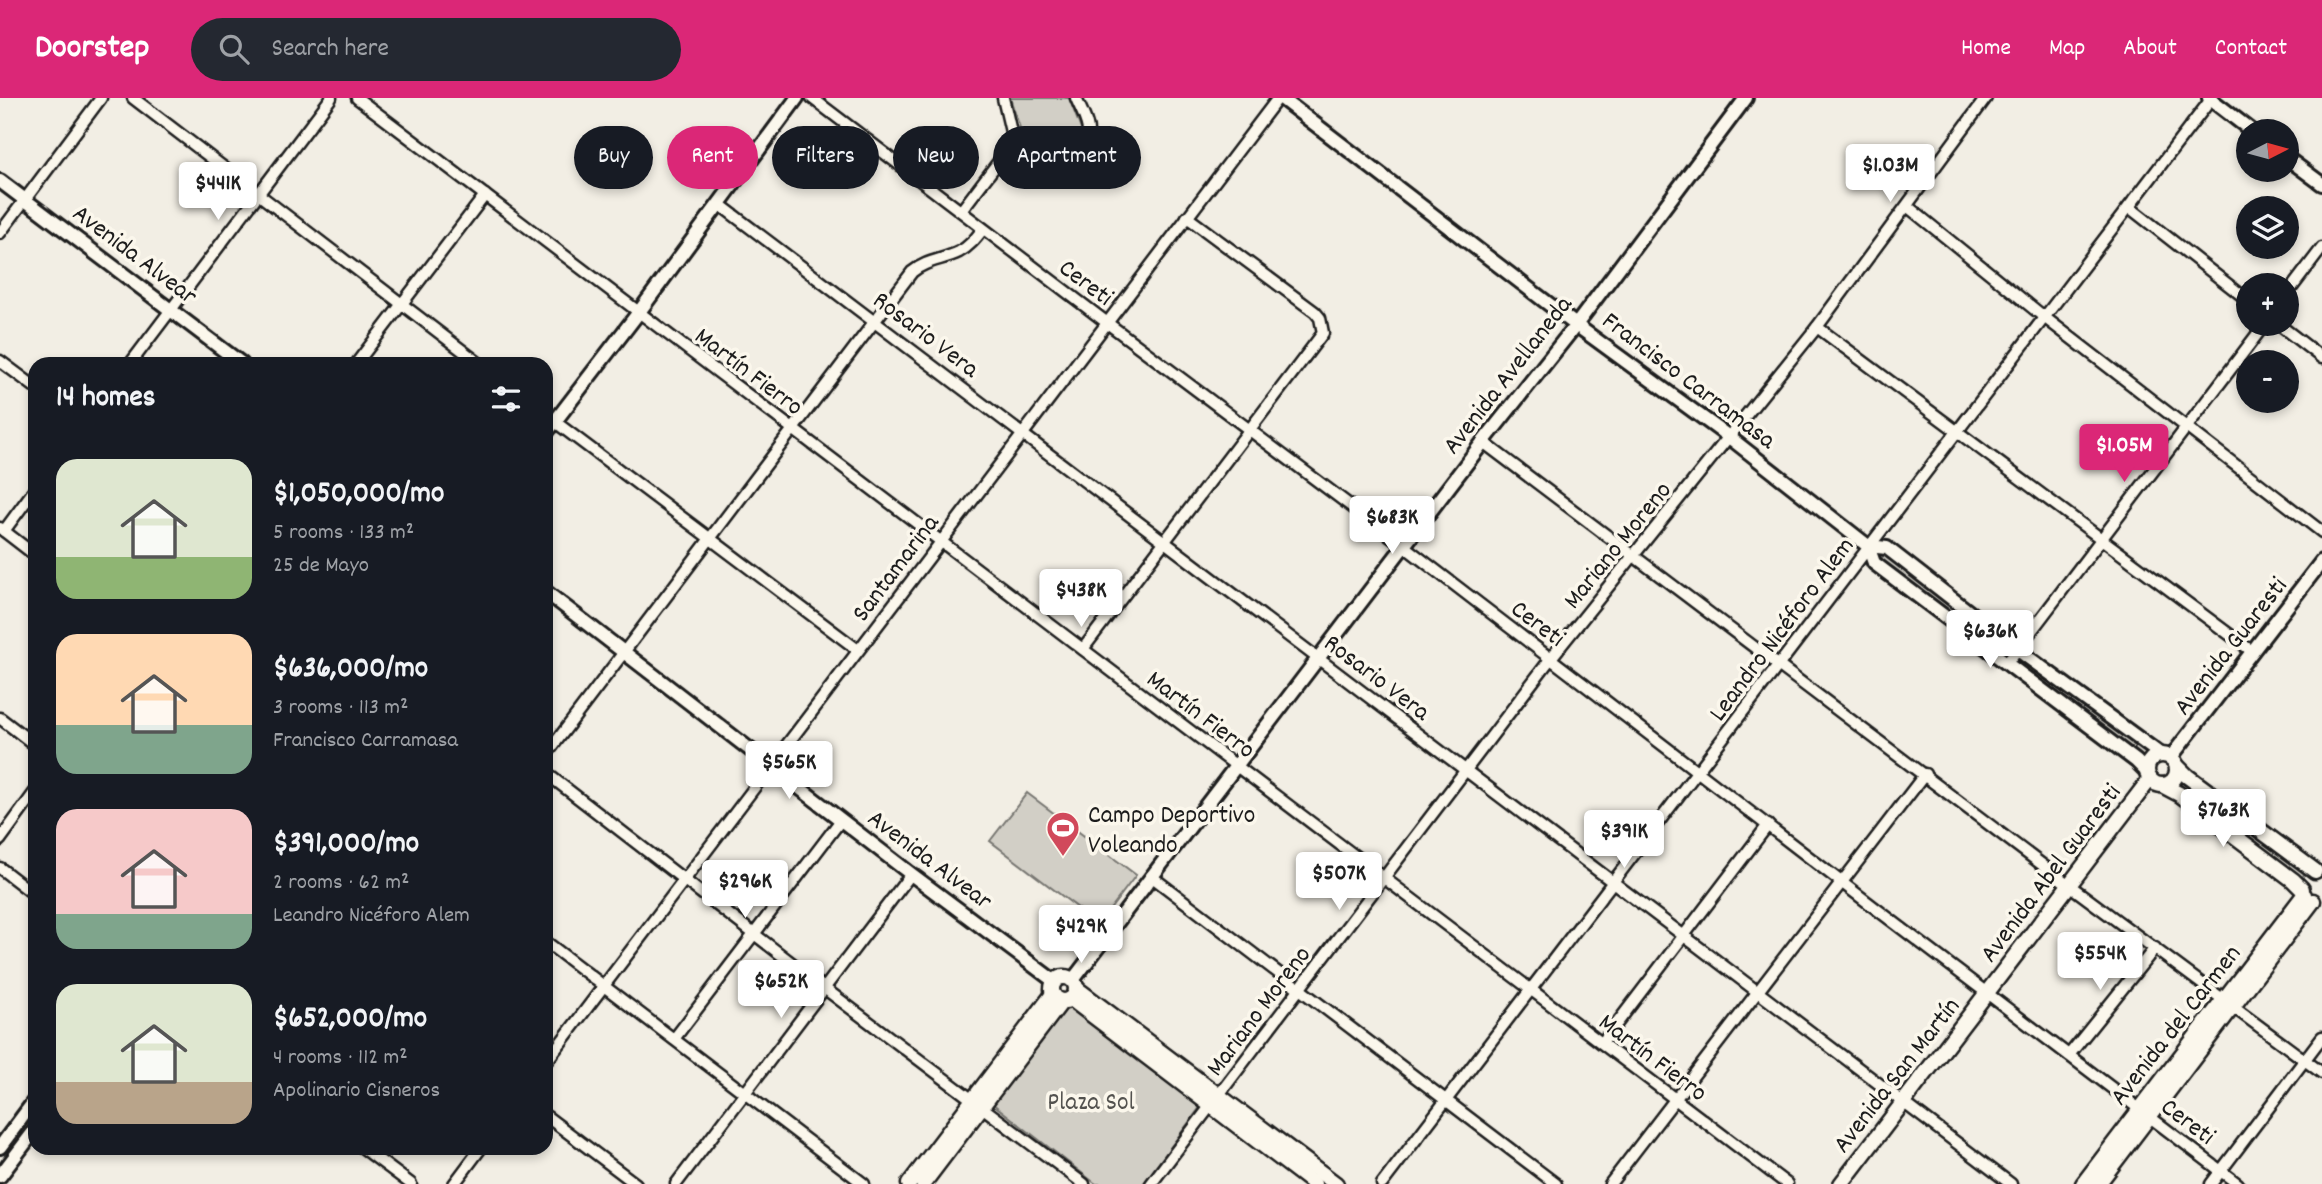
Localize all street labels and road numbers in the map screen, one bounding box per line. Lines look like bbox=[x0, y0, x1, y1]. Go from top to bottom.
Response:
street label: Avenida Alvear bbox=[64, 196, 204, 315]
street label: Cereti bbox=[1050, 251, 1120, 317]
street label: Rosario Vera bbox=[864, 283, 987, 389]
street label: Avenida Avellaneda bbox=[1435, 288, 1583, 463]
street label: Francisco Carramasa bbox=[1593, 304, 1783, 460]
street label: Martín Fierro bbox=[686, 319, 810, 426]
street label: Mariano Moreno bbox=[1556, 474, 1682, 618]
street label: Santamarina bbox=[844, 507, 950, 631]
street label: Leandro Nicéforo Alem bbox=[1701, 530, 1865, 730]
street label: Avenida Guaresti bbox=[2166, 570, 2298, 724]
street label: Cereti bbox=[1502, 592, 1572, 658]
street label: Rosario Vera bbox=[1315, 626, 1438, 732]
street label: Martín Fierro bbox=[1138, 662, 1262, 769]
street label: Avenida Abel Guaresti bbox=[1972, 777, 2132, 971]
street label: Avenida Alvear bbox=[859, 801, 999, 920]
street label: Avenida del Carmen bbox=[2102, 938, 2251, 1115]
street label: Mariano Moreno bbox=[1198, 939, 1321, 1085]
street label: Avenida San Martín bbox=[1825, 990, 1970, 1162]
street label: Martín Fierro bbox=[1590, 1005, 1714, 1112]
street label: Cereti bbox=[2152, 1090, 2222, 1156]

